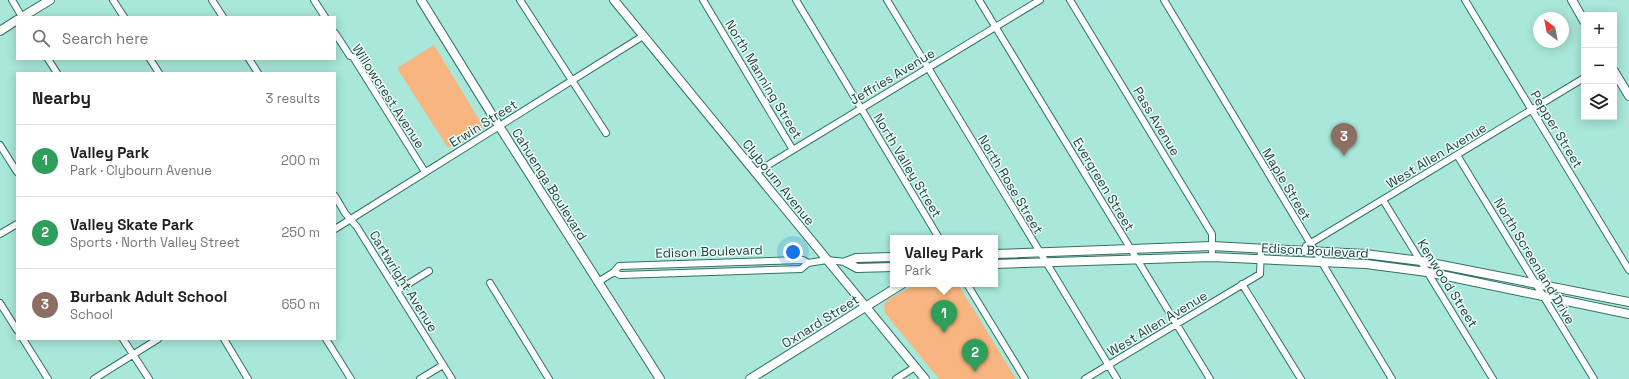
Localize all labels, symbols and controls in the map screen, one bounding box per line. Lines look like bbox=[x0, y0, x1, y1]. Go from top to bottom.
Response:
north arrow bbox=[1533, 12, 1569, 48]
map controls bbox=[1581, 12, 1617, 120]
button: + bbox=[1581, 12, 1617, 48]
search box bbox=[16, 16, 336, 60]
street label: North Manning Street bbox=[721, 17, 806, 142]
icon: search bbox=[30, 27, 52, 49]
text: Search here bbox=[62, 29, 148, 48]
street label: Willowcrest Avenue bbox=[348, 41, 429, 152]
street label: Jeffries Avenue bbox=[847, 44, 938, 109]
button: − bbox=[1581, 48, 1617, 84]
street label: Pass Avenue bbox=[1129, 84, 1184, 159]
button: layers bbox=[1581, 84, 1617, 120]
text: Nearby bbox=[32, 87, 91, 109]
street label: Pepper Street bbox=[1527, 87, 1586, 171]
text: 3 results bbox=[266, 90, 320, 107]
street label: Erwin Street bbox=[446, 96, 520, 151]
street label: North Valley Street bbox=[870, 110, 945, 221]
street label: West Allen Avenue bbox=[1383, 119, 1490, 192]
pin: 3 bbox=[1331, 123, 1357, 156]
street label: Cahuenga Boulevard bbox=[508, 125, 591, 243]
street label: North Rose Street bbox=[974, 132, 1047, 237]
street label: Evergreen Street bbox=[1069, 135, 1138, 234]
street label: Clybourn Avenue bbox=[739, 136, 819, 229]
text: Valley Park bbox=[70, 143, 149, 162]
street label: Maple Street bbox=[1258, 145, 1315, 223]
text: 1 bbox=[42, 152, 48, 169]
text: 200 m bbox=[281, 152, 320, 169]
text: Park · Clybourn Avenue bbox=[70, 162, 212, 179]
street label: North Screenland Drive bbox=[1490, 195, 1579, 327]
text: Valley Skate Park bbox=[70, 215, 194, 234]
text: 2 bbox=[41, 224, 49, 241]
text: 250 m bbox=[282, 224, 320, 241]
street label: Cartwright Avenue bbox=[366, 227, 442, 335]
text: Sports · North Valley Street bbox=[70, 234, 240, 251]
popup bbox=[890, 235, 998, 287]
street label: Kenwood Street bbox=[1414, 236, 1482, 331]
street label: Edison Boulevard bbox=[1261, 239, 1369, 262]
street label: Edison Boulevard bbox=[655, 241, 763, 262]
your location bbox=[783, 242, 803, 262]
text: Valley Park bbox=[904, 243, 984, 262]
text: Park bbox=[904, 262, 931, 279]
text: Burbank Adult School bbox=[70, 287, 227, 306]
street label: West Allen Avenue bbox=[1104, 287, 1211, 360]
street label: Oxnard Street bbox=[778, 291, 862, 352]
text: 3 bbox=[41, 296, 49, 313]
text: 650 m bbox=[281, 296, 320, 313]
pin: 1 bbox=[931, 300, 957, 333]
text: School bbox=[70, 306, 113, 323]
pin: 2 bbox=[962, 339, 988, 372]

